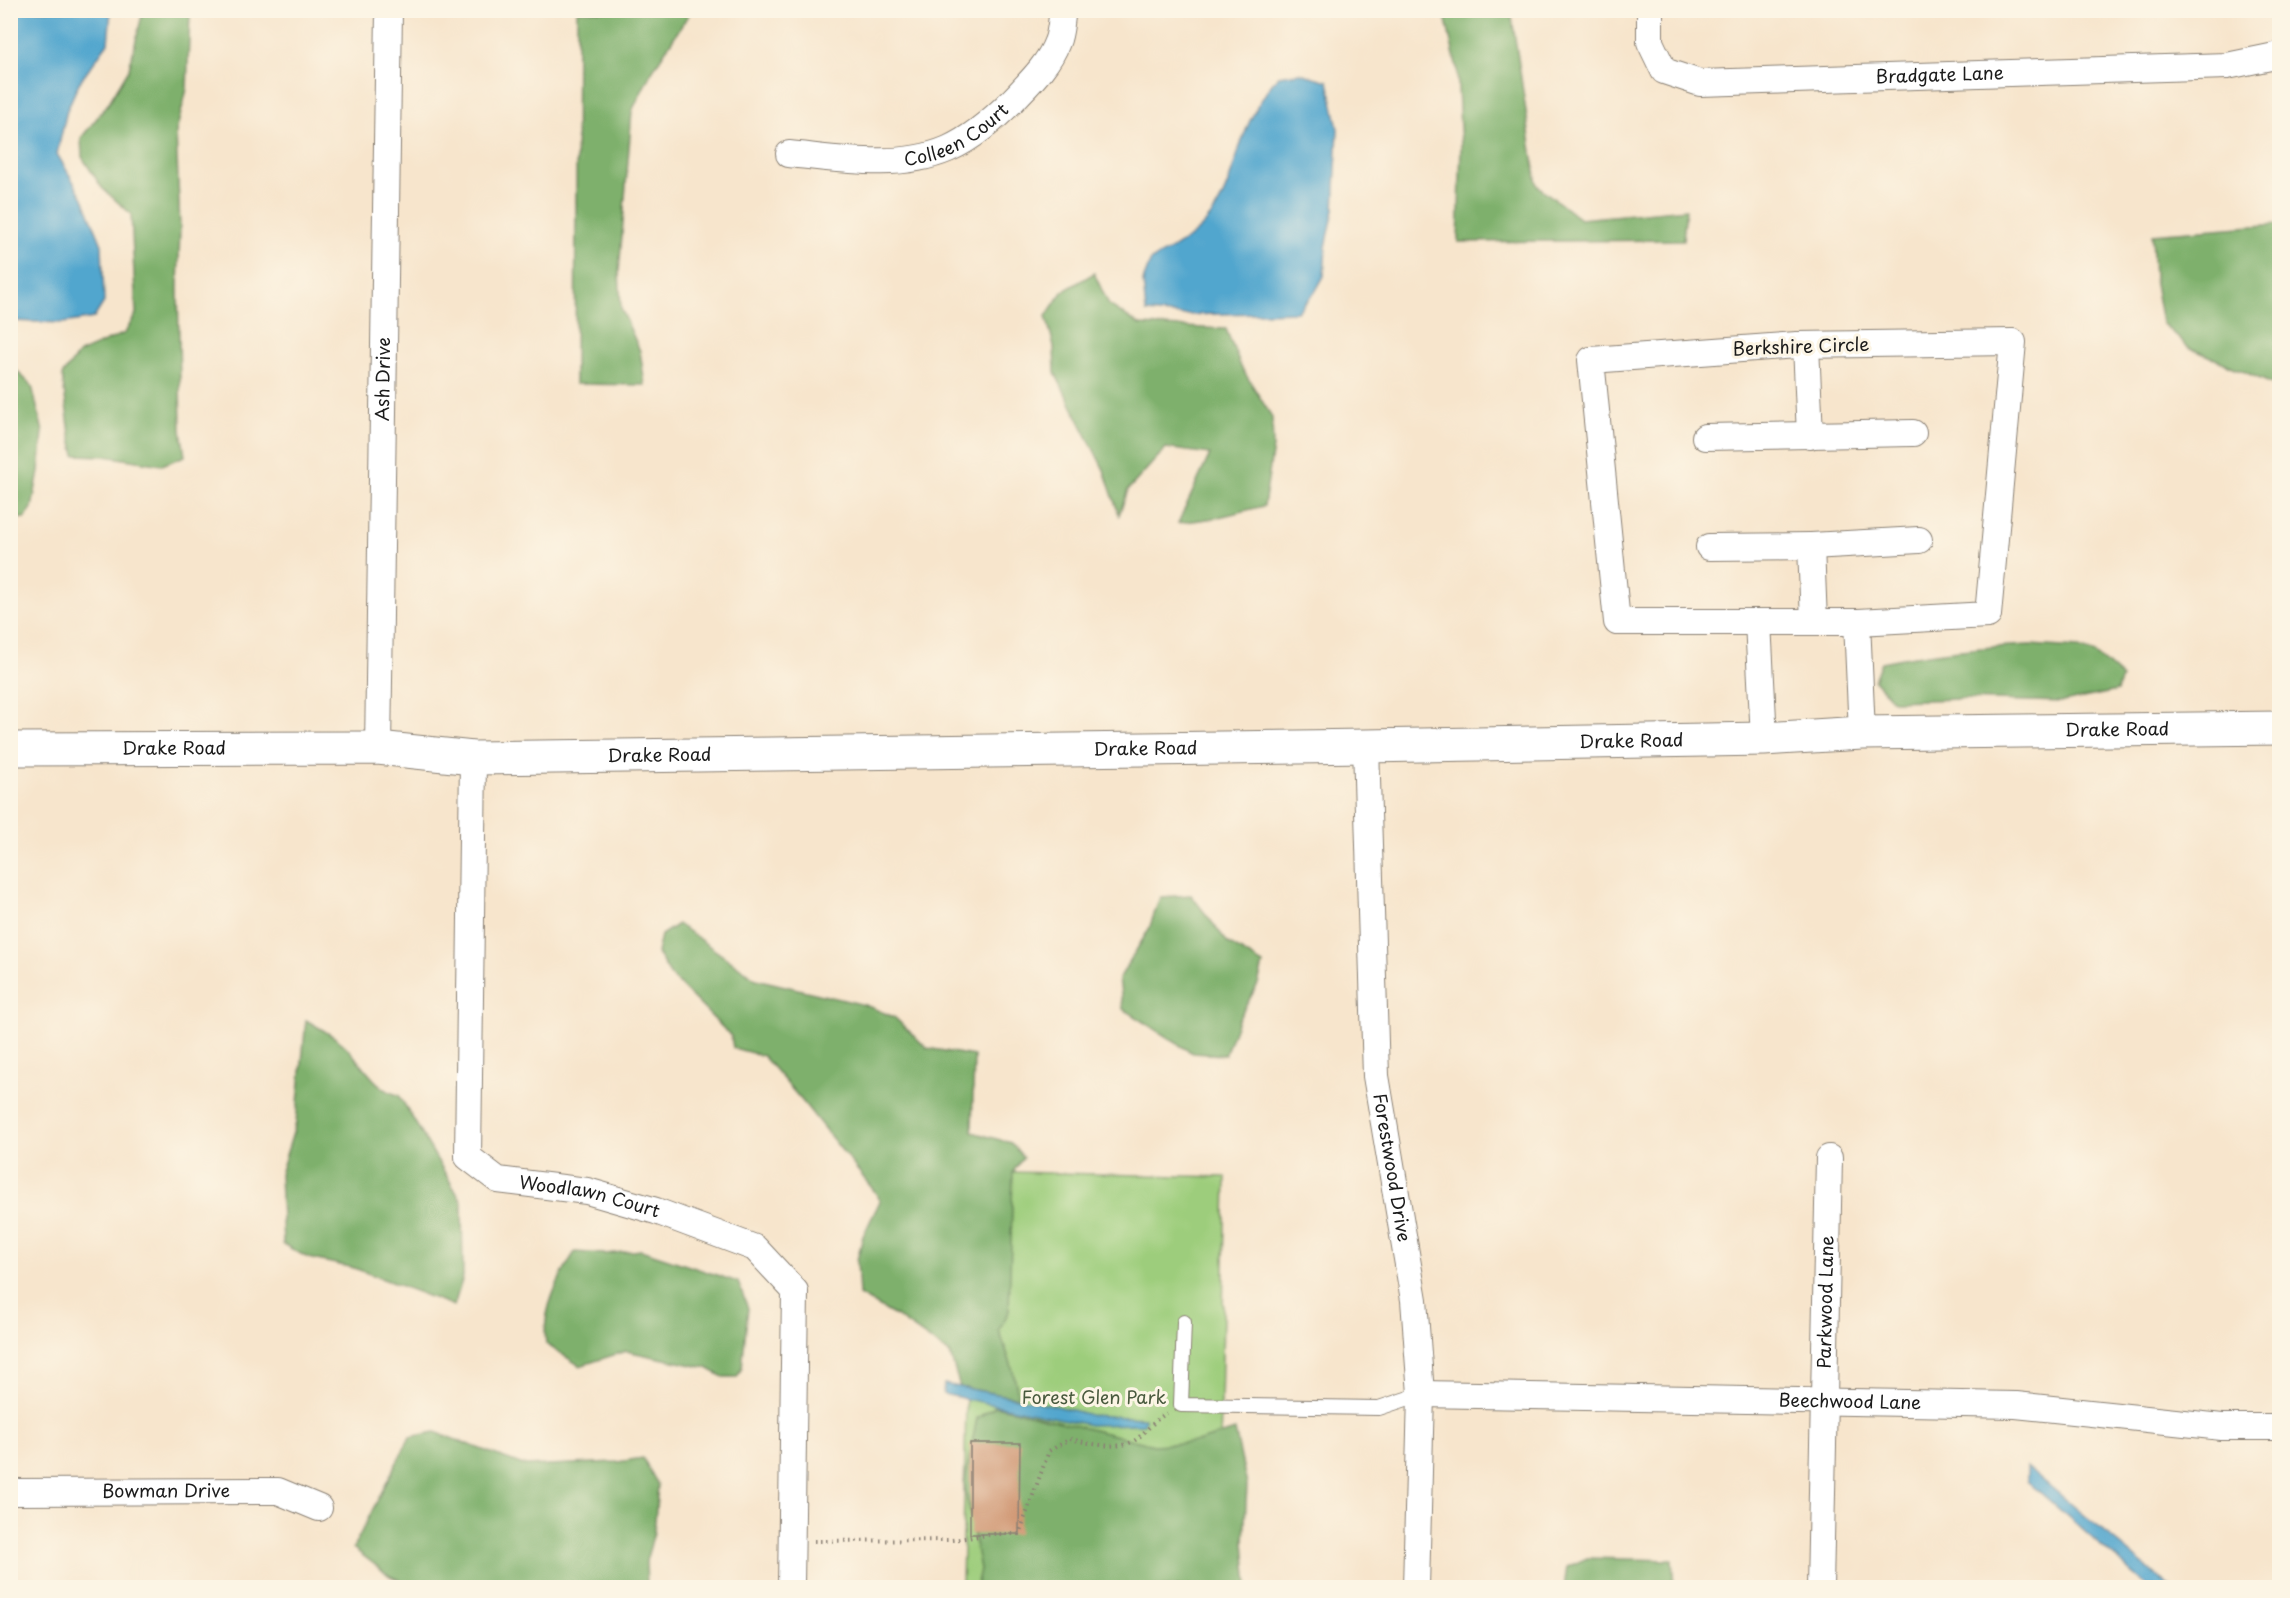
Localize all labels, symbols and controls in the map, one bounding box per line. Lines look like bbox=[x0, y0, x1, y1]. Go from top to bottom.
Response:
street label: Bradgate Lane bbox=[1875, 58, 2004, 89]
street label: Colleen Court bbox=[902, 96, 1014, 172]
street label: Berkshire Circle bbox=[1732, 330, 1870, 361]
street label: Ash Drive bbox=[368, 337, 396, 421]
street label: Drake Road bbox=[2065, 714, 2169, 743]
street label: Drake Road bbox=[1579, 725, 1684, 754]
street label: Drake Road bbox=[122, 733, 226, 761]
street label: Drake Road bbox=[1093, 733, 1198, 762]
street label: Drake Road bbox=[607, 740, 712, 768]
street label: Forestwood Drive bbox=[1367, 1091, 1419, 1244]
street label: Woodlawn Court bbox=[518, 1168, 663, 1223]
street label: Parkwood Lane bbox=[1810, 1235, 1839, 1369]
park label: Forest Glen Park bbox=[1022, 1383, 1166, 1410]
street label: Beechwood Lane bbox=[1778, 1386, 1922, 1415]
street label: Bowman Drive bbox=[102, 1476, 230, 1504]

